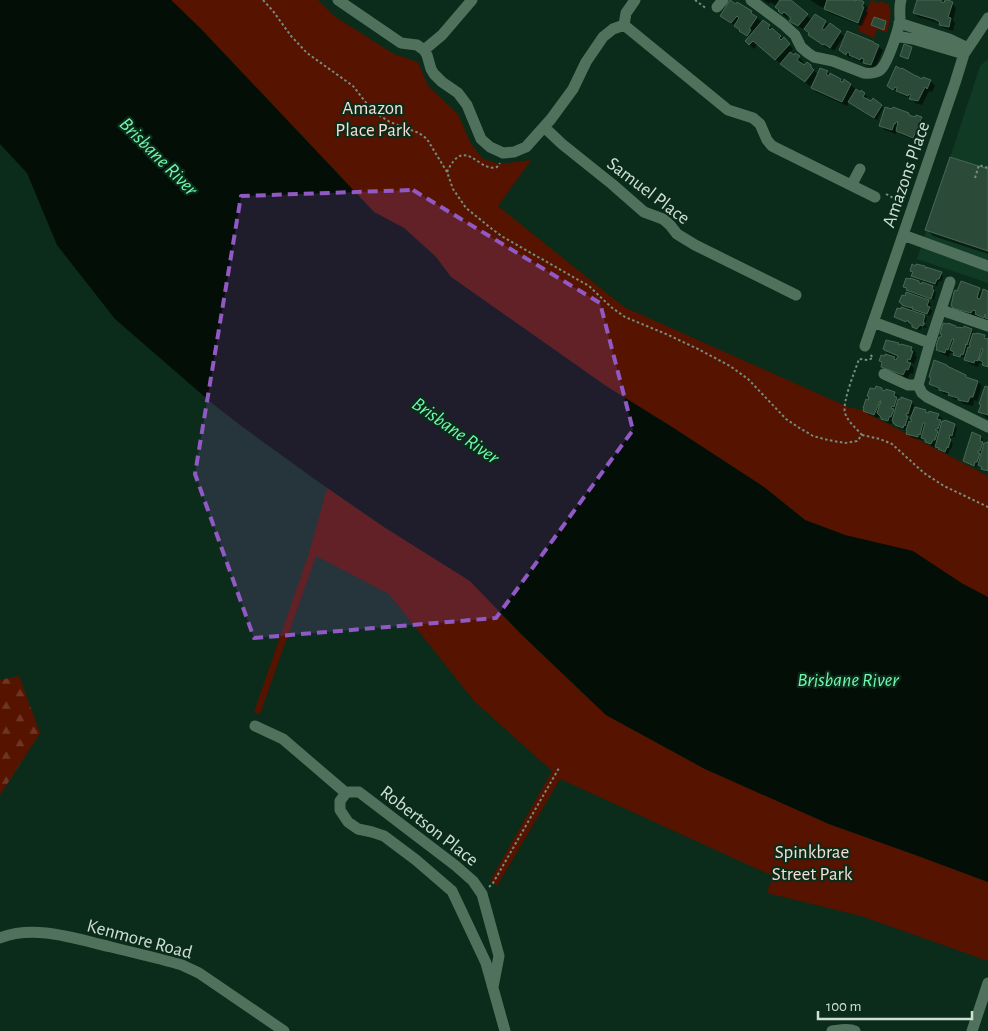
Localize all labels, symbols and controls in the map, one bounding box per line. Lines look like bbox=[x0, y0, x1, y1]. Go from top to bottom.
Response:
park label: Amazon Place Park bbox=[335, 99, 411, 140]
water label: Brisbane River bbox=[115, 114, 202, 200]
street label: Amazons Place bbox=[879, 119, 933, 230]
street label: Samuel Place bbox=[603, 154, 693, 228]
water label: Brisbane River bbox=[408, 394, 503, 468]
water label: Brisbane River bbox=[797, 670, 899, 690]
street label: Robertson Place bbox=[377, 782, 482, 870]
park label: Spinkbrae Street Park bbox=[772, 843, 853, 884]
street label: Kenmore Road bbox=[85, 916, 195, 963]
scale bar bbox=[818, 988, 972, 1020]
text: 100 m bbox=[826, 999, 861, 1014]

